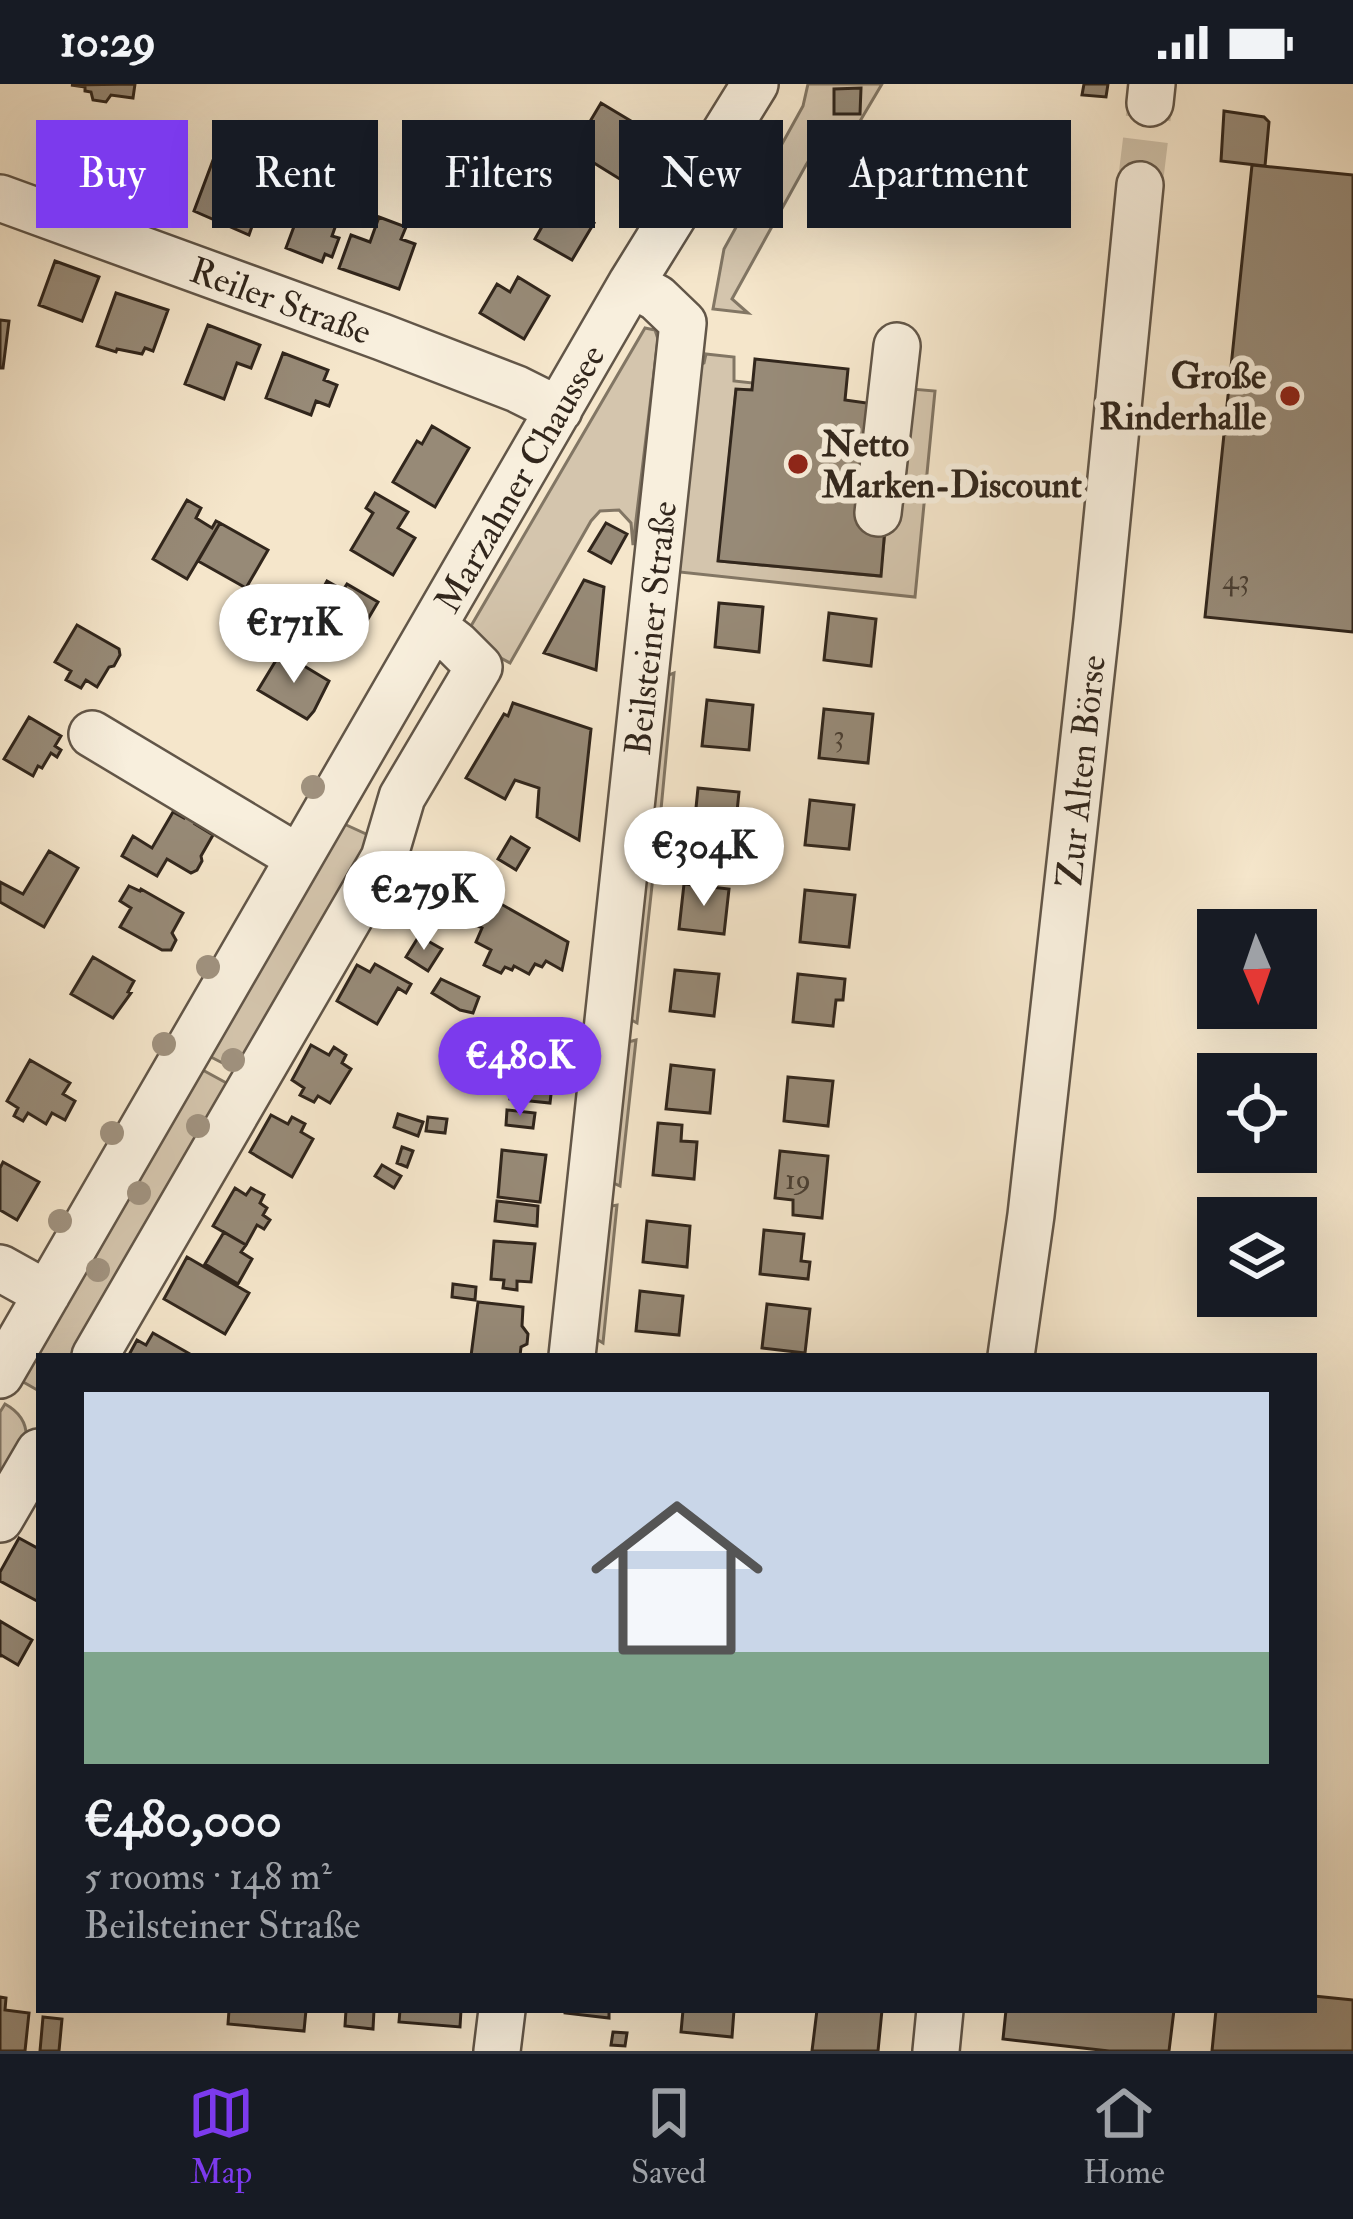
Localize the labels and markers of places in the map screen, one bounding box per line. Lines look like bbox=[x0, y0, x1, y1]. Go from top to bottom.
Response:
place label: Große Rinderhalle bbox=[1099, 354, 1266, 440]
marker: Große Rinderhalle bbox=[1277, 383, 1303, 409]
place label: Netto Marken-Discount bbox=[821, 422, 1082, 508]
marker: Netto Marken-Discount bbox=[785, 451, 811, 477]
pin: €171K bbox=[210, 584, 378, 686]
pin: €304K bbox=[620, 807, 788, 909]
pin: €279K bbox=[340, 851, 508, 953]
pin: €480K bbox=[436, 1017, 604, 1119]

